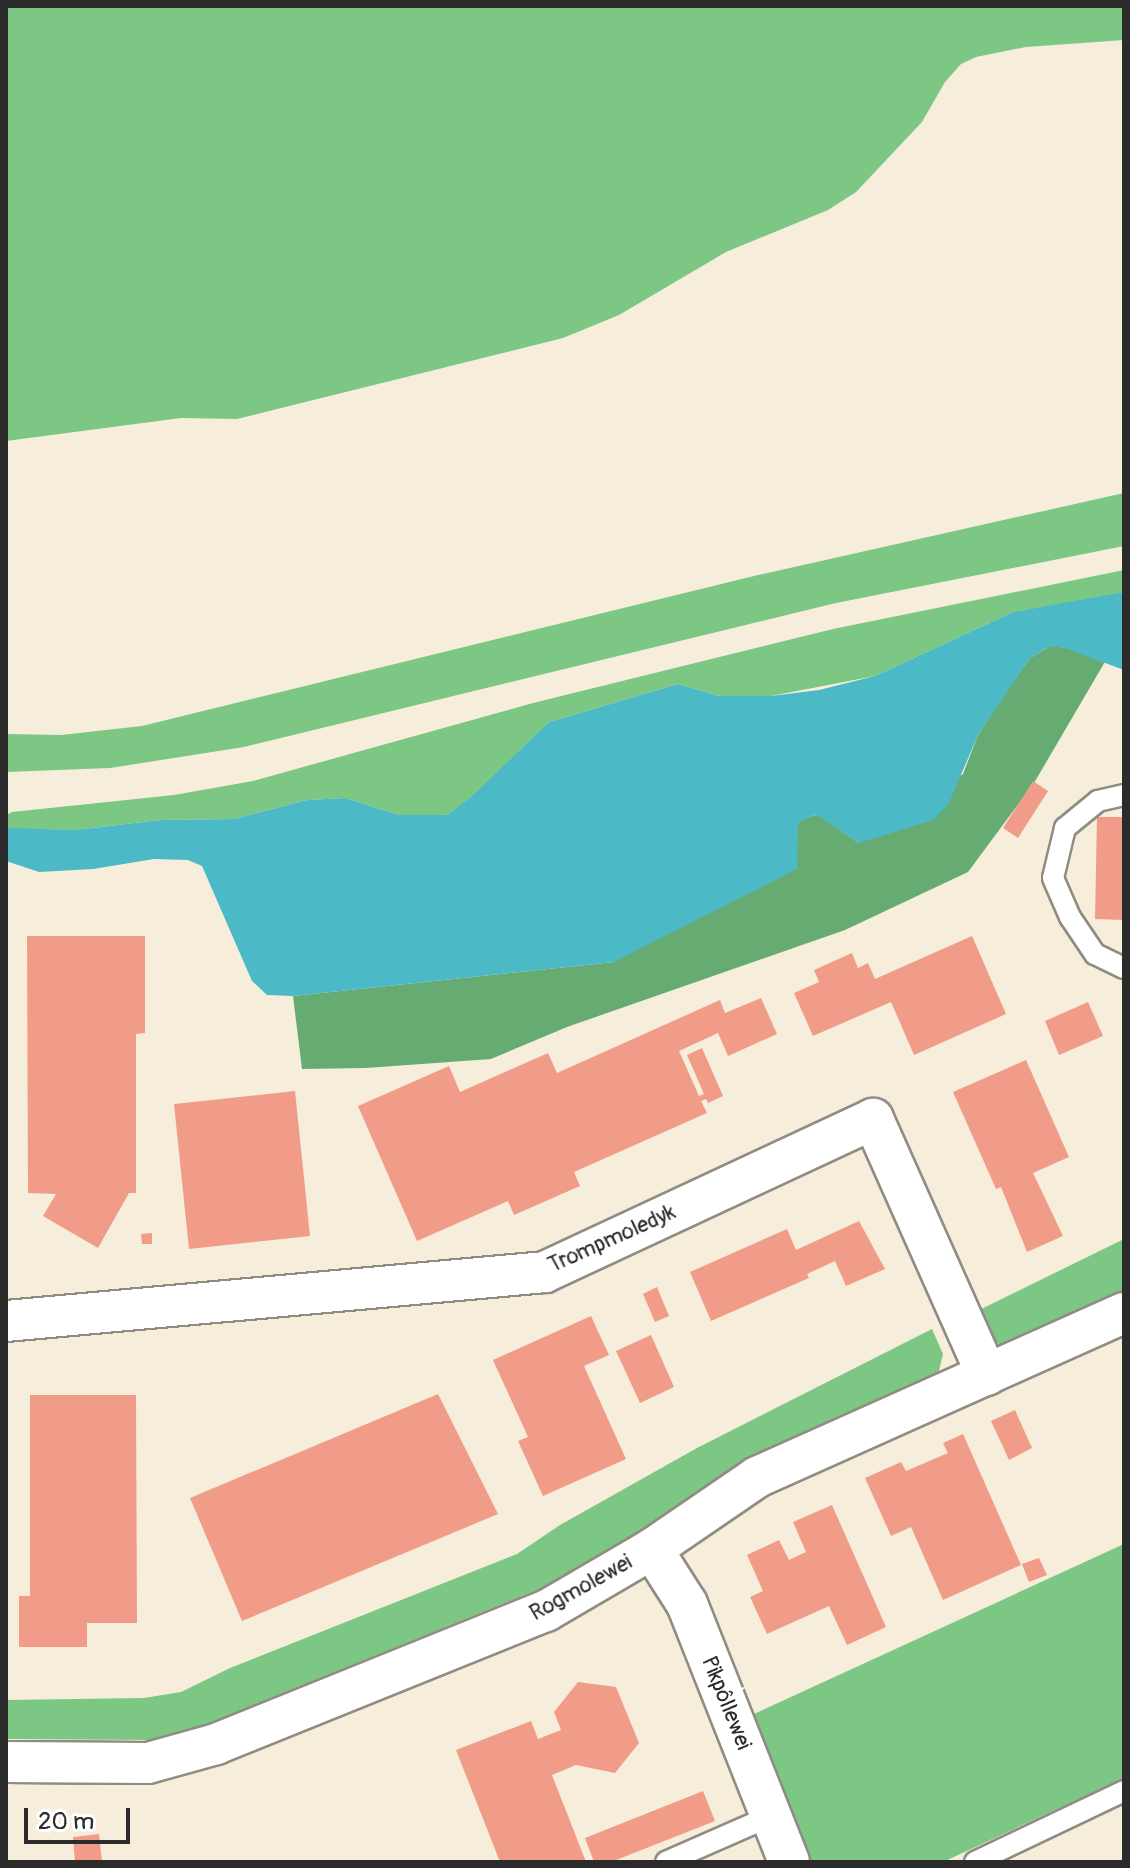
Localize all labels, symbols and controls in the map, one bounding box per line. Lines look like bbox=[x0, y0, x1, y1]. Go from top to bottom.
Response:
street label: Trompmoledyk bbox=[544, 1199, 680, 1279]
street label: Rogmolewei bbox=[525, 1549, 637, 1627]
street label: Pikpôllewei bbox=[695, 1652, 757, 1754]
scale bar bbox=[28, 1792, 134, 1842]
text: 20 m bbox=[38, 1807, 94, 1836]

